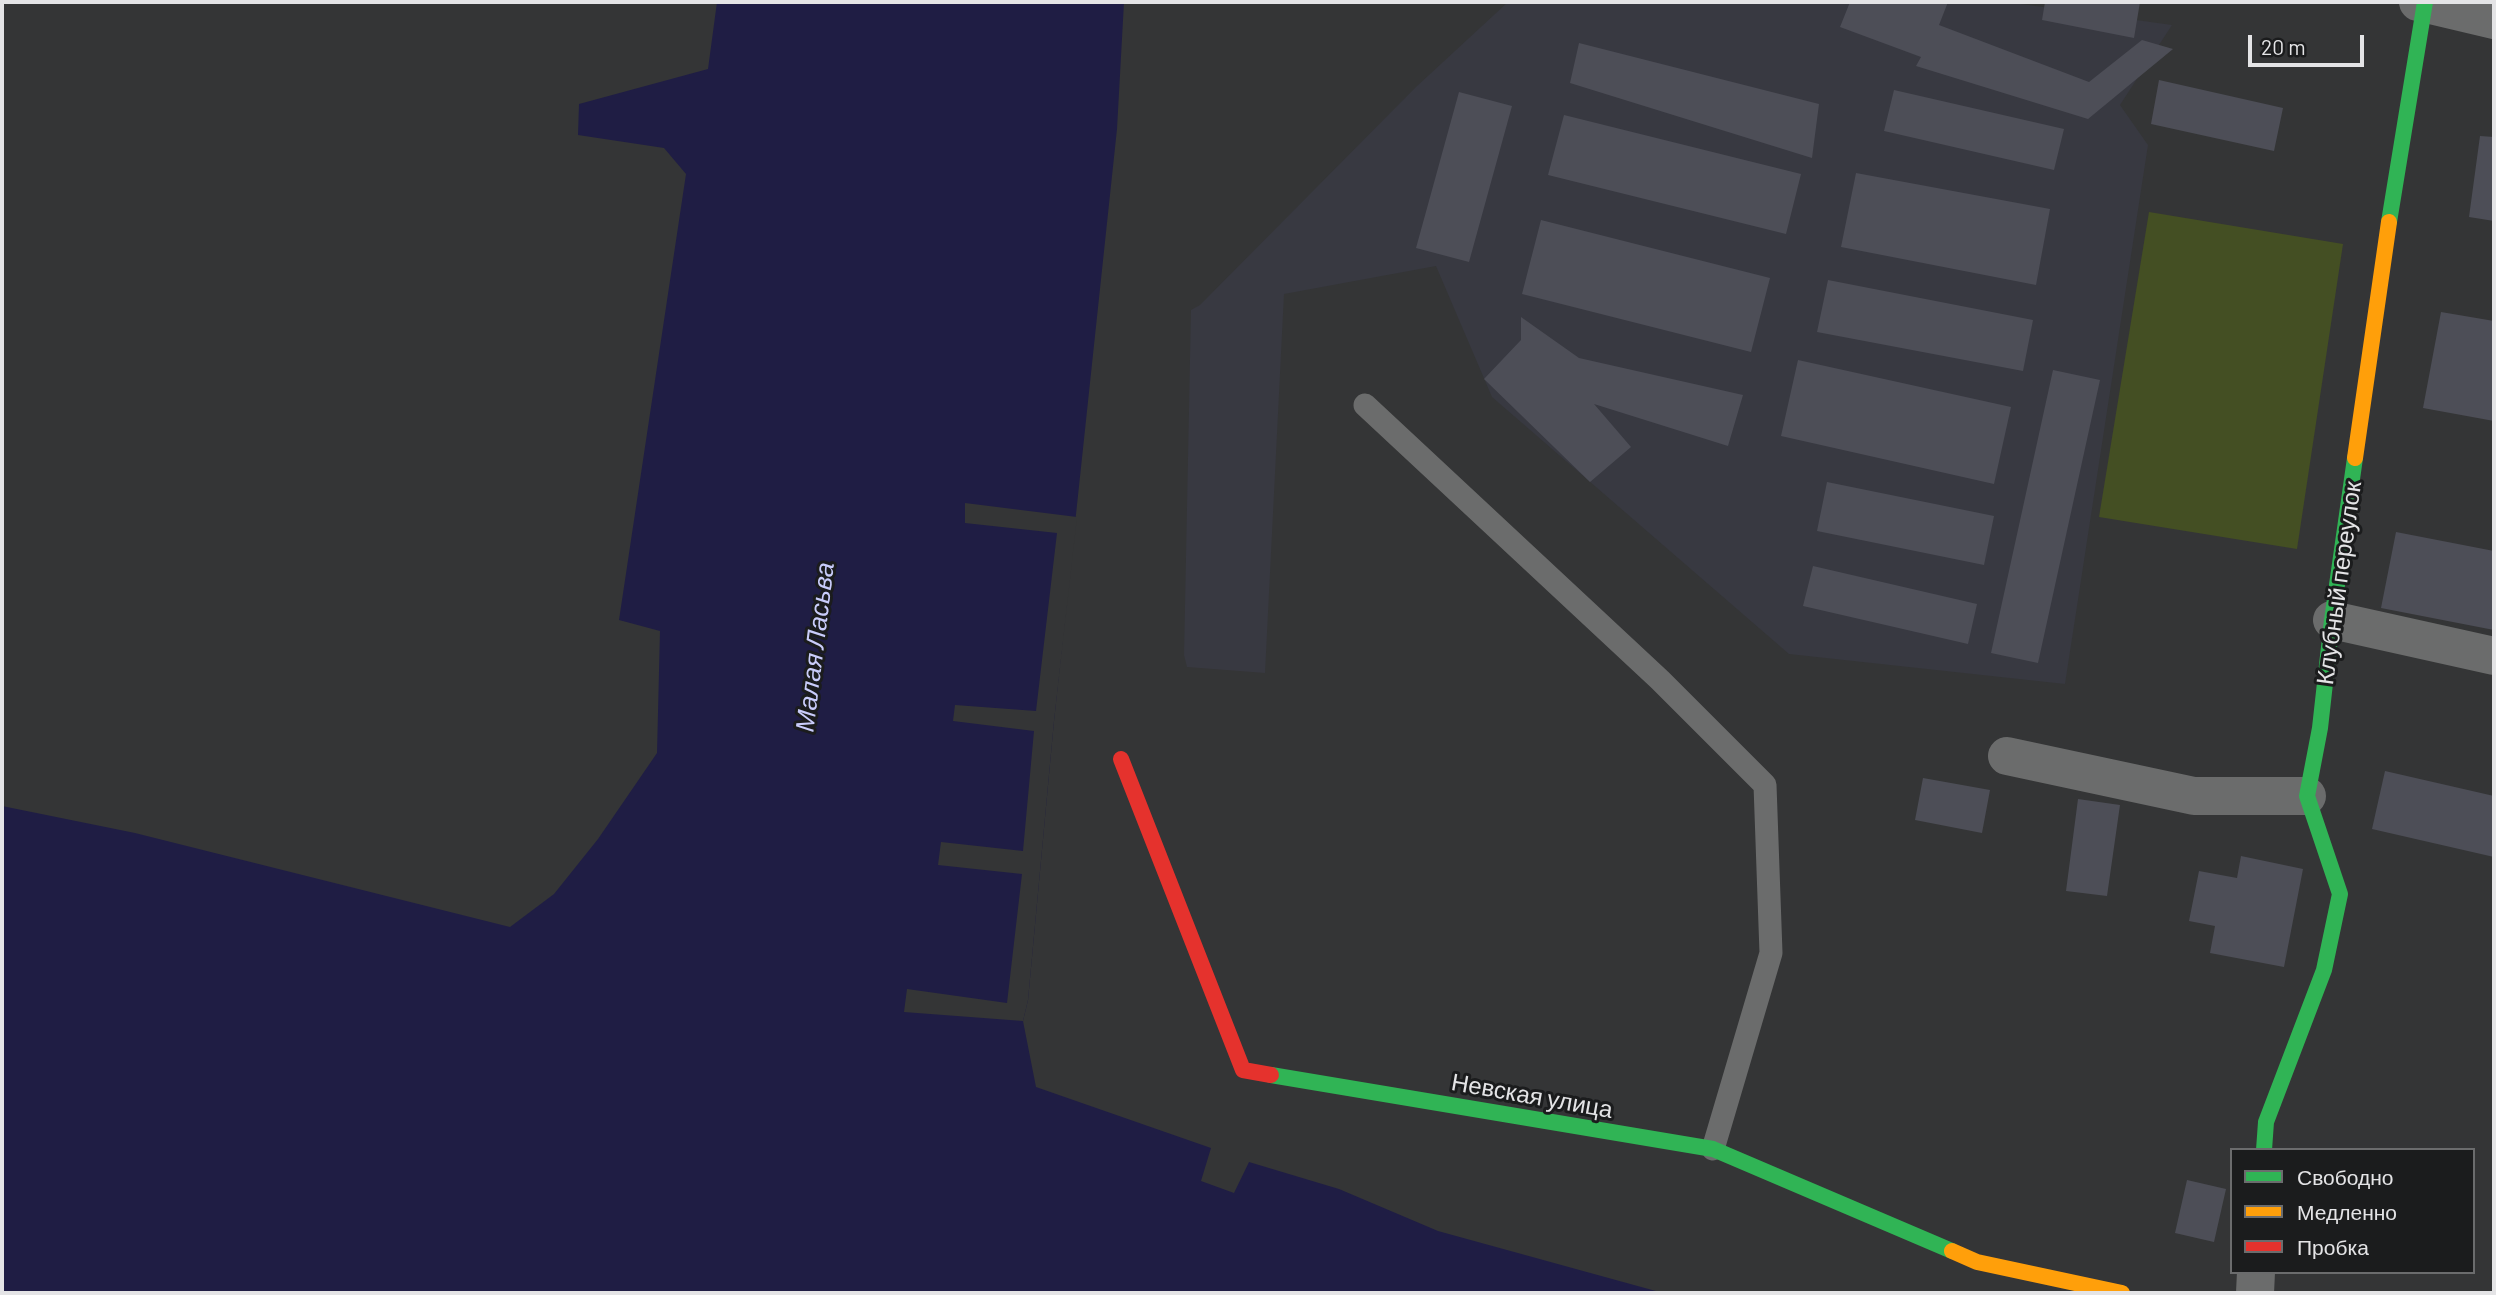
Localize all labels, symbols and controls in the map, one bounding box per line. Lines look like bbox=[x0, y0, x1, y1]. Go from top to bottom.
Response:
scale bar bbox=[2251, 21, 2366, 65]
text: 20 m bbox=[2261, 34, 2306, 59]
street label: Клубный переулок bbox=[2310, 479, 2368, 687]
water label: Малая Ласьва bbox=[789, 560, 841, 734]
street label: Невская улица bbox=[1449, 1068, 1615, 1124]
legend bbox=[2230, 1148, 2475, 1274]
text: Свободно bbox=[2297, 1164, 2394, 1189]
text: Медленно bbox=[2297, 1199, 2397, 1224]
text: Пробка bbox=[2297, 1234, 2369, 1259]

